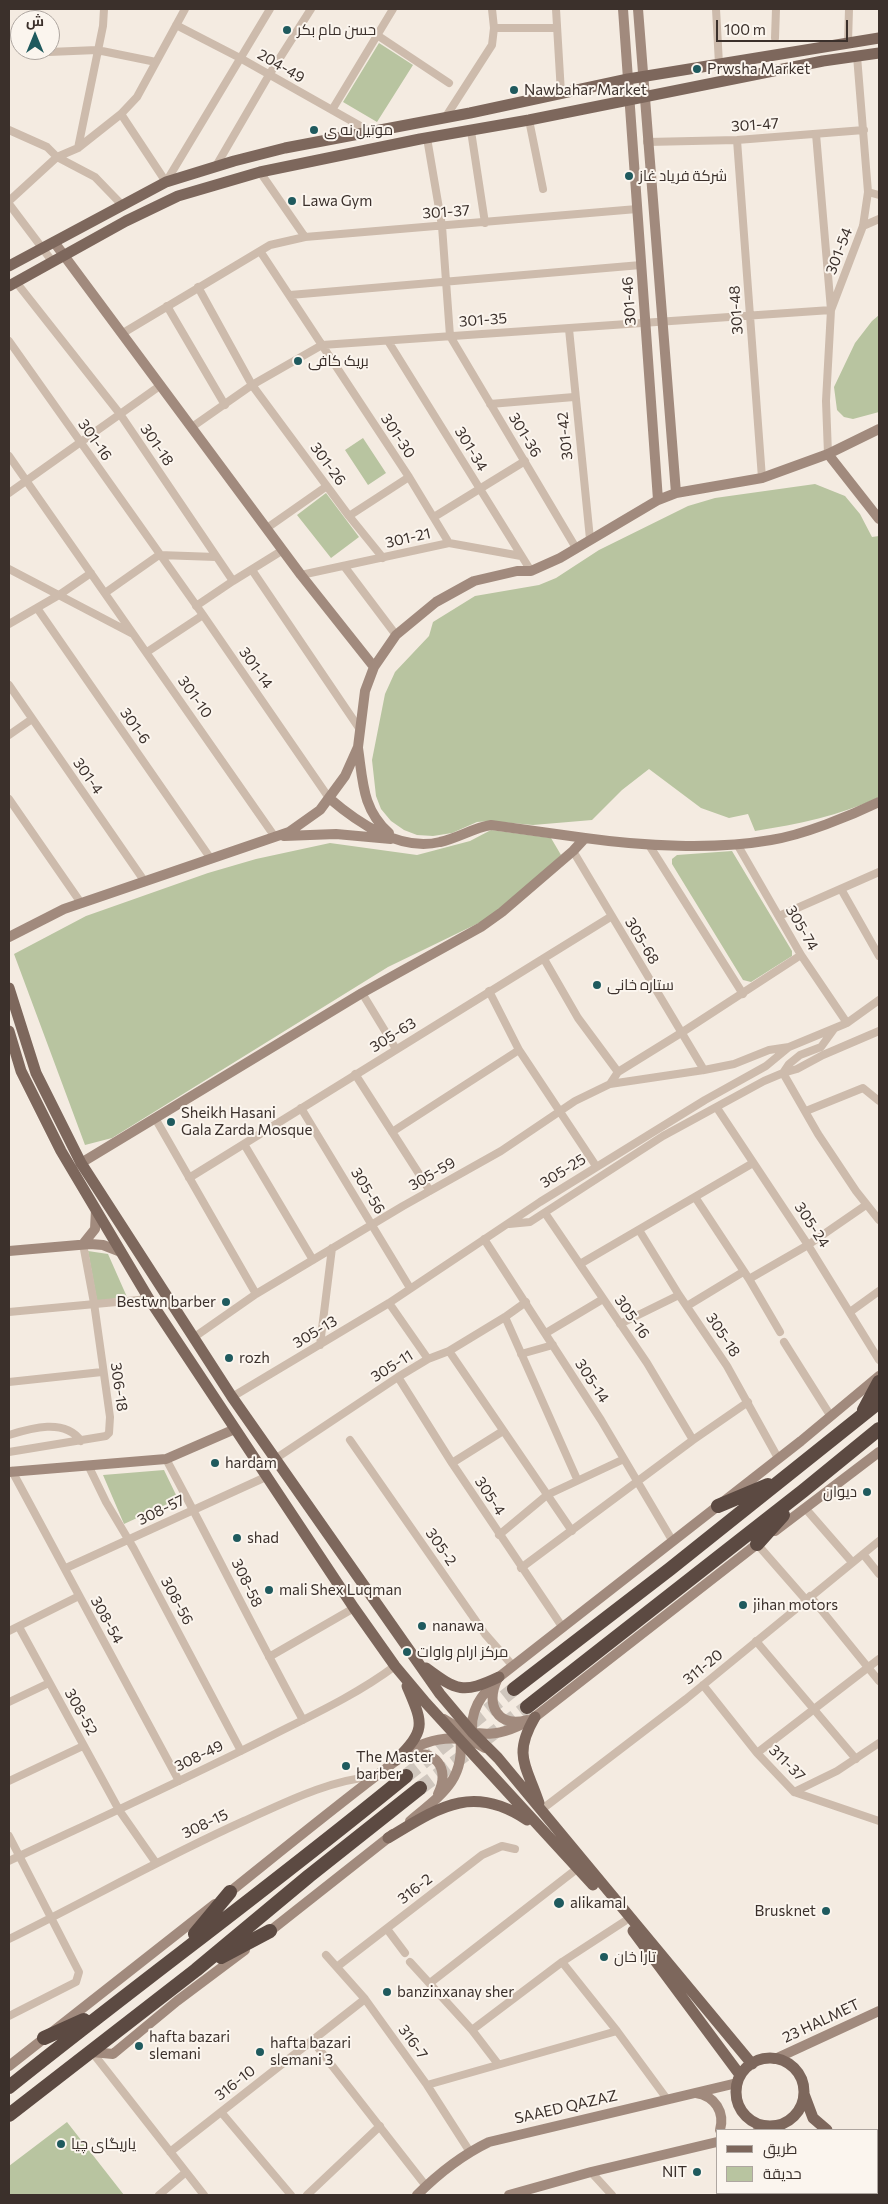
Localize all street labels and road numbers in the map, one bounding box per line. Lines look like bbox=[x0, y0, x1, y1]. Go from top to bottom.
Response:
street label: 204-49 bbox=[254, 45, 308, 87]
street label: 301-47 bbox=[731, 114, 779, 136]
street label: 301-37 bbox=[422, 201, 470, 223]
street label: 301-54 bbox=[822, 225, 856, 277]
street label: 301-46 bbox=[618, 276, 640, 326]
street label: 301-48 bbox=[725, 285, 747, 335]
street label: 301-35 bbox=[458, 309, 508, 331]
street label: 301-36 bbox=[505, 409, 545, 461]
street label: 301-30 bbox=[377, 410, 419, 462]
street label: 301-42 bbox=[554, 411, 576, 461]
street label: 301-16 bbox=[74, 416, 116, 464]
street label: 301-18 bbox=[137, 421, 177, 469]
street label: 301-34 bbox=[451, 424, 491, 474]
street label: 301-26 bbox=[306, 439, 350, 489]
street label: 301-21 bbox=[384, 524, 432, 552]
street label: 301-14 bbox=[235, 644, 277, 692]
street label: 301-10 bbox=[174, 672, 216, 722]
street label: 301-6 bbox=[116, 704, 154, 748]
street label: 301-4 bbox=[69, 754, 107, 798]
street label: 305-74 bbox=[782, 902, 822, 954]
street label: 305-68 bbox=[621, 914, 663, 968]
street label: 305-63 bbox=[367, 1014, 419, 1056]
street label: 305-25 bbox=[537, 1150, 589, 1192]
street label: 305-59 bbox=[405, 1153, 459, 1195]
street label: 305-56 bbox=[347, 1164, 389, 1218]
street label: 305-24 bbox=[791, 1199, 833, 1251]
street label: 305-16 bbox=[611, 1292, 653, 1342]
street label: 305-18 bbox=[702, 1310, 744, 1360]
street label: 305-13 bbox=[290, 1312, 340, 1352]
street label: 305-11 bbox=[368, 1346, 416, 1386]
street label: 305-14 bbox=[571, 1356, 613, 1406]
street label: 306-18 bbox=[107, 1361, 131, 1413]
street label: 305-4 bbox=[471, 1473, 509, 1519]
street label: 308-57 bbox=[134, 1491, 188, 1529]
street label: 305-2 bbox=[422, 1525, 460, 1569]
street label: 308-58 bbox=[228, 1556, 266, 1610]
street label: 308-56 bbox=[157, 1574, 197, 1628]
street label: 308-54 bbox=[87, 1593, 127, 1647]
street label: 311-20 bbox=[680, 1646, 726, 1688]
street label: 308-52 bbox=[61, 1685, 101, 1739]
street label: 308-49 bbox=[172, 1737, 226, 1775]
street label: 311-37 bbox=[765, 1741, 809, 1785]
street label: 308-15 bbox=[179, 1806, 231, 1842]
street label: 316-2 bbox=[394, 1870, 436, 1908]
street label: 23 HALMET bbox=[780, 1995, 862, 2047]
street label: 316-7 bbox=[394, 2021, 432, 2063]
street label: 316-10 bbox=[211, 2062, 259, 2104]
street label: SAAED QAZAZ bbox=[513, 2086, 619, 2128]

